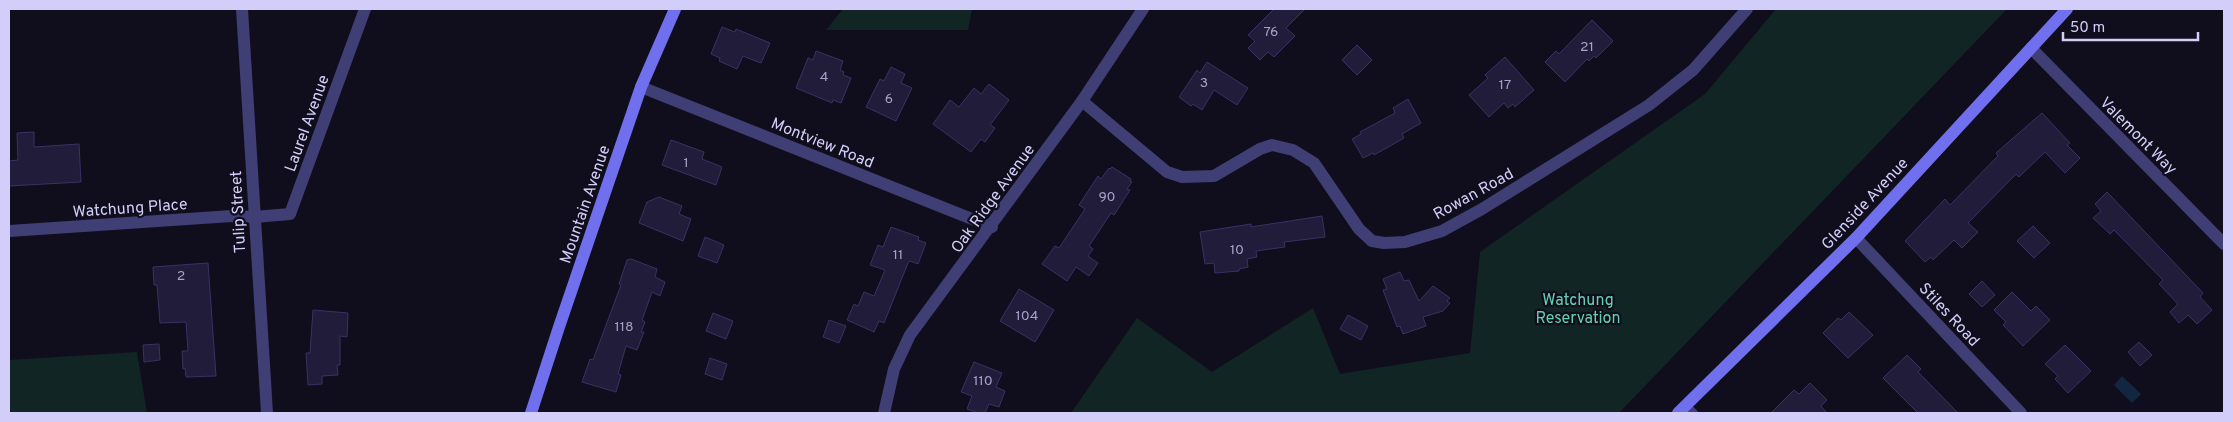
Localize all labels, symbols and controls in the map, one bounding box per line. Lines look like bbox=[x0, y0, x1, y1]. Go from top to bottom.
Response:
scale bar bbox=[2063, 10, 2198, 42]
text: 50 m bbox=[2070, 19, 2105, 38]
house number: 76 bbox=[1264, 24, 1278, 41]
house number: 21 bbox=[1580, 39, 1594, 56]
house number: 4 bbox=[820, 69, 828, 86]
street label: Laurel Avenue bbox=[281, 72, 335, 175]
house number: 3 bbox=[1200, 75, 1208, 92]
house number: 17 bbox=[1499, 77, 1511, 94]
house number: 6 bbox=[885, 91, 893, 108]
street label: Valemont Way bbox=[2095, 93, 2181, 179]
street label: Montview Road bbox=[768, 114, 877, 174]
street label: Oak Ridge Avenue bbox=[947, 141, 1040, 258]
street label: Mountain Avenue bbox=[556, 143, 615, 266]
street label: Glenside Avenue bbox=[1818, 154, 1913, 255]
house number: 1 bbox=[683, 155, 689, 172]
street label: Rowan Road bbox=[1430, 164, 1518, 225]
street label: Tulip Street bbox=[227, 170, 251, 254]
house number: 90 bbox=[1098, 189, 1116, 206]
street label: Watchung Place bbox=[72, 195, 188, 223]
house number: 10 bbox=[1230, 242, 1244, 259]
house number: 11 bbox=[893, 247, 903, 264]
house number: 2 bbox=[177, 268, 185, 285]
street label: Stiles Road bbox=[1914, 279, 1983, 352]
park label: Watchung Reservation bbox=[1536, 291, 1620, 329]
house number: 104 bbox=[1016, 308, 1038, 325]
house number: 118 bbox=[615, 319, 634, 336]
house number: 110 bbox=[973, 373, 993, 390]

